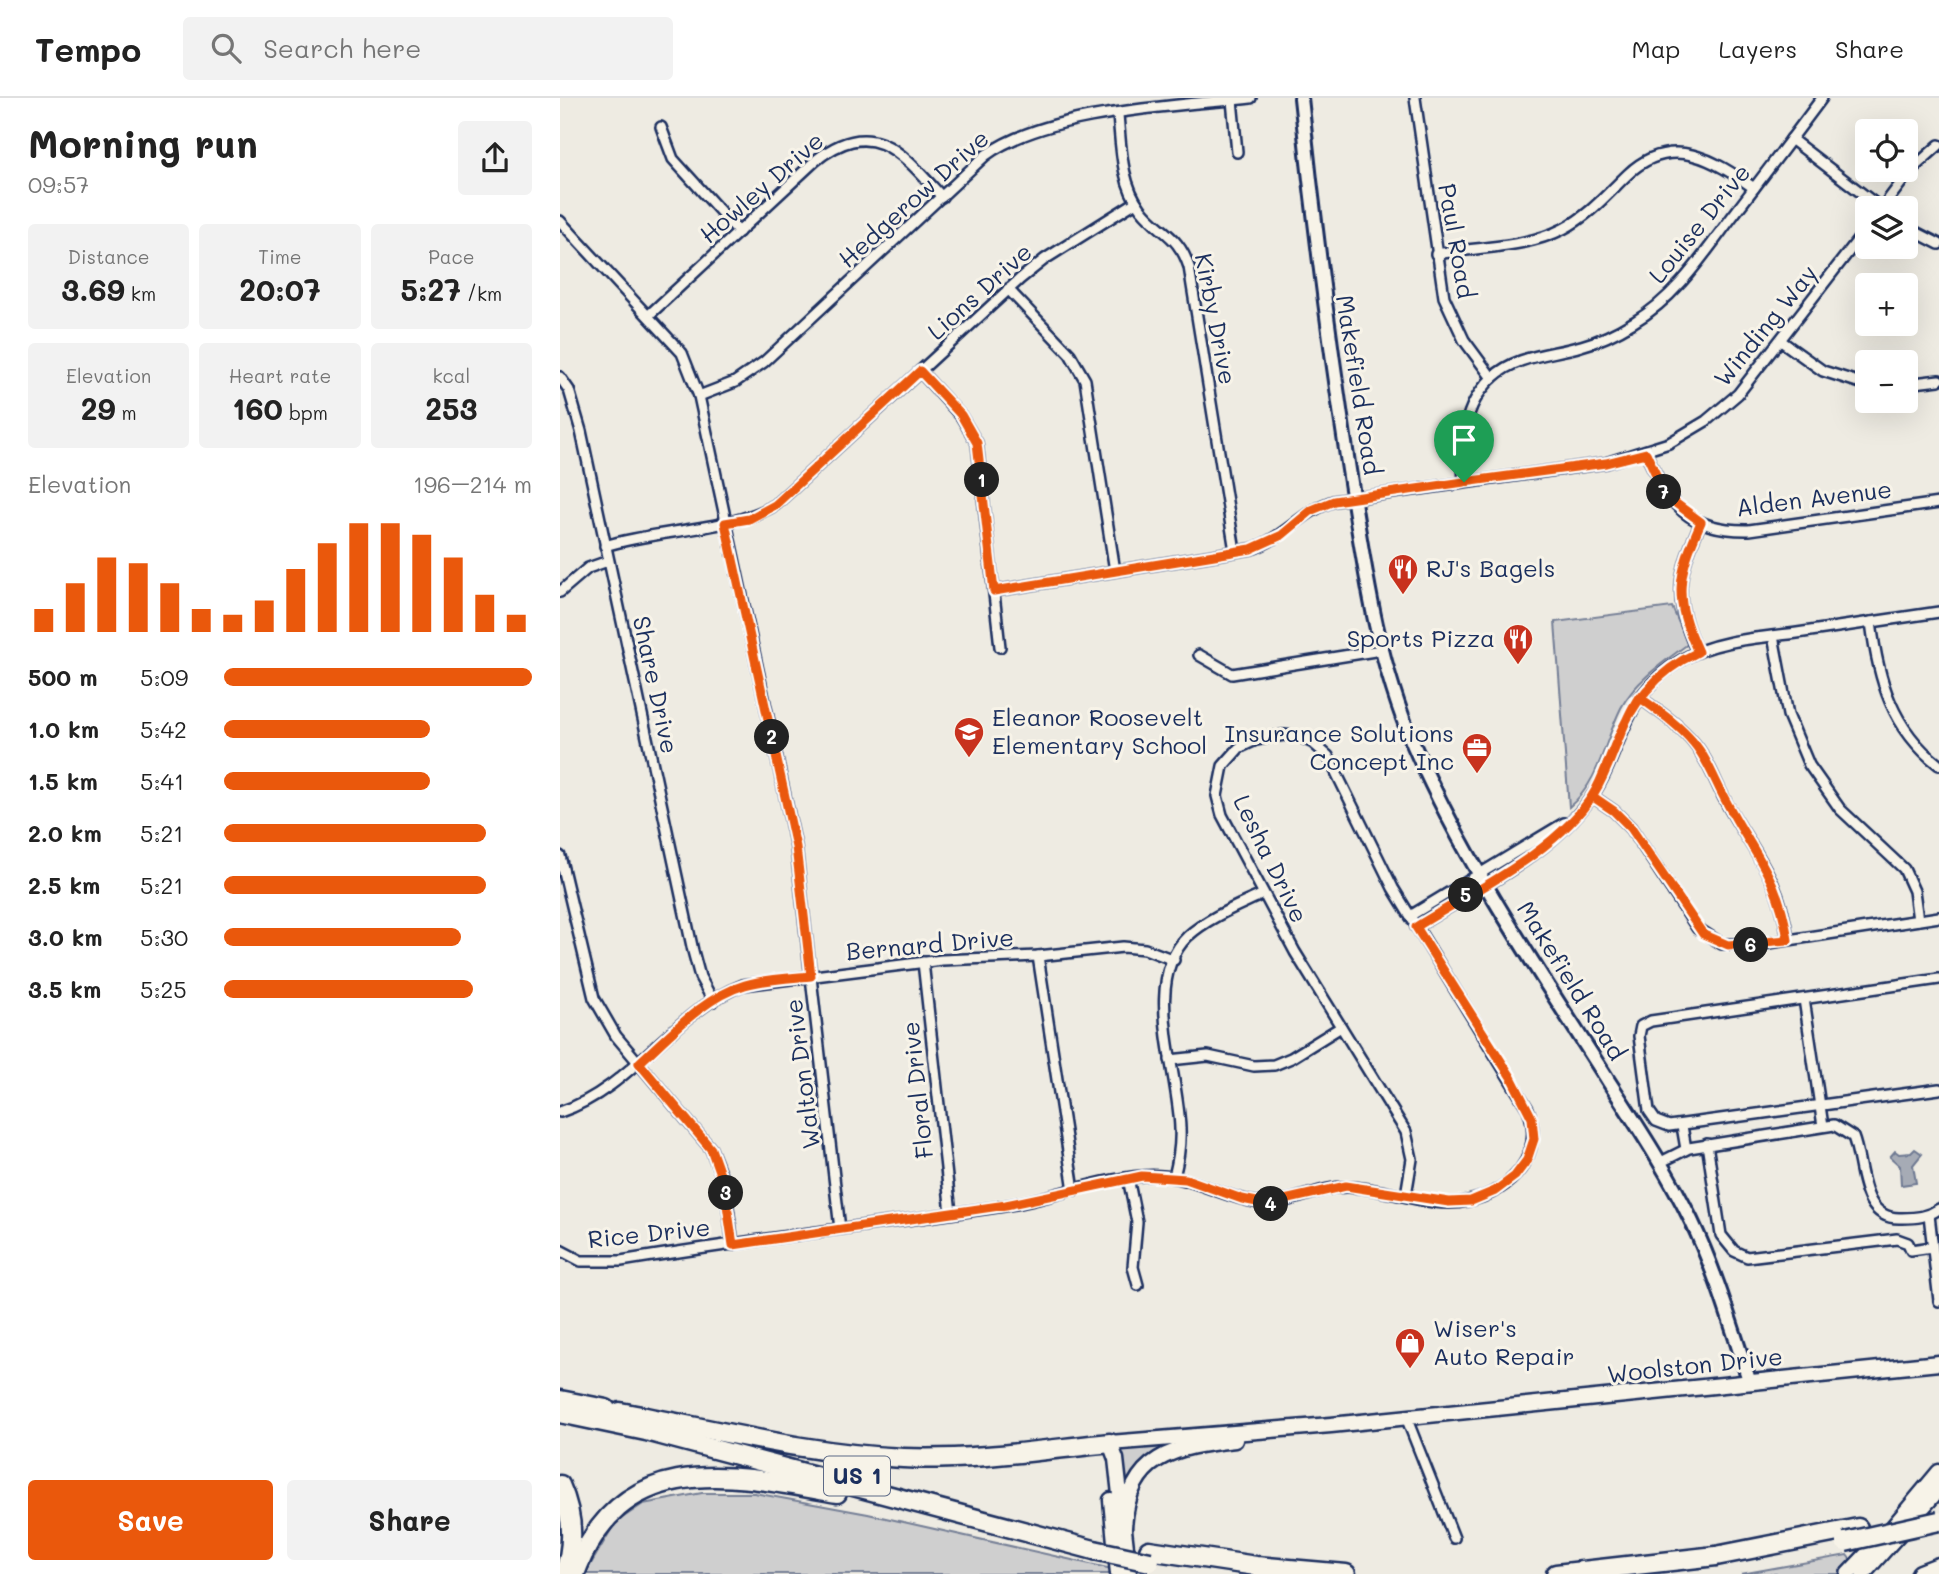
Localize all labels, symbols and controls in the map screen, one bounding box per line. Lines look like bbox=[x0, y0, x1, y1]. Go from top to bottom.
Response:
search box bbox=[183, 17, 673, 80]
text: Tempo bbox=[35, 27, 141, 70]
icon: search bbox=[207, 29, 245, 67]
text: Search here bbox=[263, 31, 421, 65]
text: Map bbox=[1632, 33, 1680, 64]
text: Layers bbox=[1718, 33, 1797, 64]
text: Share bbox=[1835, 33, 1904, 64]
text: Morning run bbox=[28, 118, 258, 168]
map controls bbox=[1855, 119, 1918, 413]
button: locate bbox=[1855, 119, 1918, 182]
button: share bbox=[458, 121, 532, 195]
street label: Hedgerow Drive bbox=[831, 122, 995, 274]
street label: Howley Drive bbox=[693, 124, 829, 249]
street label: Louise Drive bbox=[1641, 157, 1756, 289]
text: 09:57 bbox=[28, 169, 89, 199]
street label: Paul Road bbox=[1432, 181, 1483, 301]
button: layers bbox=[1855, 196, 1918, 259]
street label: Lions Drive bbox=[920, 236, 1038, 346]
text: Distance bbox=[68, 244, 150, 269]
text: Time bbox=[258, 244, 302, 269]
text: Pace bbox=[428, 244, 475, 269]
street label: Kirby Drive bbox=[1189, 251, 1244, 387]
street label: Winding Way bbox=[1706, 258, 1823, 392]
text: 3.69 bbox=[61, 269, 125, 309]
text: 20:07 bbox=[239, 269, 321, 309]
text: 5:27 bbox=[400, 269, 461, 309]
button: + bbox=[1855, 273, 1918, 336]
text: km bbox=[125, 281, 156, 306]
text: /km bbox=[461, 281, 502, 306]
street label: Makefield Road bbox=[1330, 292, 1389, 477]
button: − bbox=[1855, 350, 1918, 413]
text: Elevation bbox=[66, 363, 151, 388]
text: Heart rate bbox=[229, 363, 331, 388]
text: kcal bbox=[432, 363, 470, 388]
text: 29 bbox=[81, 388, 115, 428]
text: 160 bbox=[232, 388, 283, 428]
text: 253 bbox=[425, 388, 477, 428]
text: m bbox=[115, 400, 137, 425]
text: bpm bbox=[283, 400, 328, 425]
pin bbox=[1434, 410, 1494, 482]
icon: arrive bbox=[1445, 421, 1483, 459]
pin: 1 bbox=[964, 462, 1000, 498]
text: 1 bbox=[977, 467, 986, 492]
text: Elevation bbox=[28, 469, 131, 499]
text: 196–214 m bbox=[413, 469, 532, 499]
street label: Alden Avenue bbox=[1734, 473, 1893, 522]
pin: 7 bbox=[1646, 474, 1682, 510]
text: 7 bbox=[1658, 479, 1669, 504]
restaurant icon: RJ's Bagels bbox=[1386, 552, 1420, 596]
place label: RJ's Bagels bbox=[1426, 552, 1556, 583]
street label: Share Drive bbox=[627, 613, 686, 756]
place label: Sports Pizza bbox=[1347, 622, 1495, 653]
restaurant icon: Sports Pizza bbox=[1501, 622, 1535, 666]
text: 500 m bbox=[28, 662, 98, 692]
text: 5:09 bbox=[140, 662, 188, 692]
place label: Eleanor Roosevelt Elementary School bbox=[992, 701, 1207, 760]
text: 1.0 km bbox=[28, 714, 99, 744]
text: 5:42 bbox=[140, 714, 187, 744]
school or university icon: Eleanor Roosevelt Elementary School bbox=[952, 715, 986, 759]
place label: Insurance Solutions Concept Inc bbox=[1224, 717, 1454, 776]
pin: 2 bbox=[754, 720, 790, 754]
text: 2 bbox=[766, 724, 777, 749]
office icon: Insurance Solutions Concept Inc bbox=[1460, 731, 1494, 775]
text: 1.5 km bbox=[28, 766, 98, 796]
text: 5:41 bbox=[140, 766, 184, 796]
street label: Lesha Drive bbox=[1227, 789, 1316, 927]
text: 2.0 km bbox=[28, 818, 102, 848]
text: 5:21 bbox=[140, 818, 184, 848]
text: 2.5 km bbox=[28, 870, 100, 900]
text: 5:21 bbox=[140, 870, 184, 900]
pin: 5 bbox=[1448, 878, 1483, 912]
text: 5 bbox=[1460, 882, 1471, 907]
street label: Makefield Road bbox=[1511, 895, 1634, 1066]
street label: Bernard Drive bbox=[845, 921, 1015, 966]
text: 3.0 km bbox=[28, 922, 103, 952]
text: 5:30 bbox=[140, 922, 188, 952]
pin: 6 bbox=[1734, 928, 1768, 962]
text: 6 bbox=[1745, 932, 1756, 957]
text: 3.5 km bbox=[28, 974, 101, 1004]
text: 5:25 bbox=[140, 974, 187, 1004]
street label: Walton Drive bbox=[777, 997, 826, 1151]
street label: Floral Drive bbox=[894, 1020, 939, 1160]
pin: 3 bbox=[708, 1176, 744, 1210]
text: 3 bbox=[720, 1180, 731, 1205]
pin: 4 bbox=[1254, 1186, 1288, 1222]
text: 4 bbox=[1264, 1191, 1277, 1216]
street label: Rice Drive bbox=[586, 1211, 712, 1254]
place label: Wiser's Auto Repair bbox=[1433, 1312, 1575, 1371]
shop icon: Wiser's Auto Repair bbox=[1393, 1326, 1427, 1370]
street label: Woolston Drive bbox=[1605, 1340, 1784, 1389]
road number: US 1 bbox=[824, 1456, 890, 1496]
button: Save bbox=[28, 1480, 273, 1560]
button: Share bbox=[287, 1480, 532, 1560]

